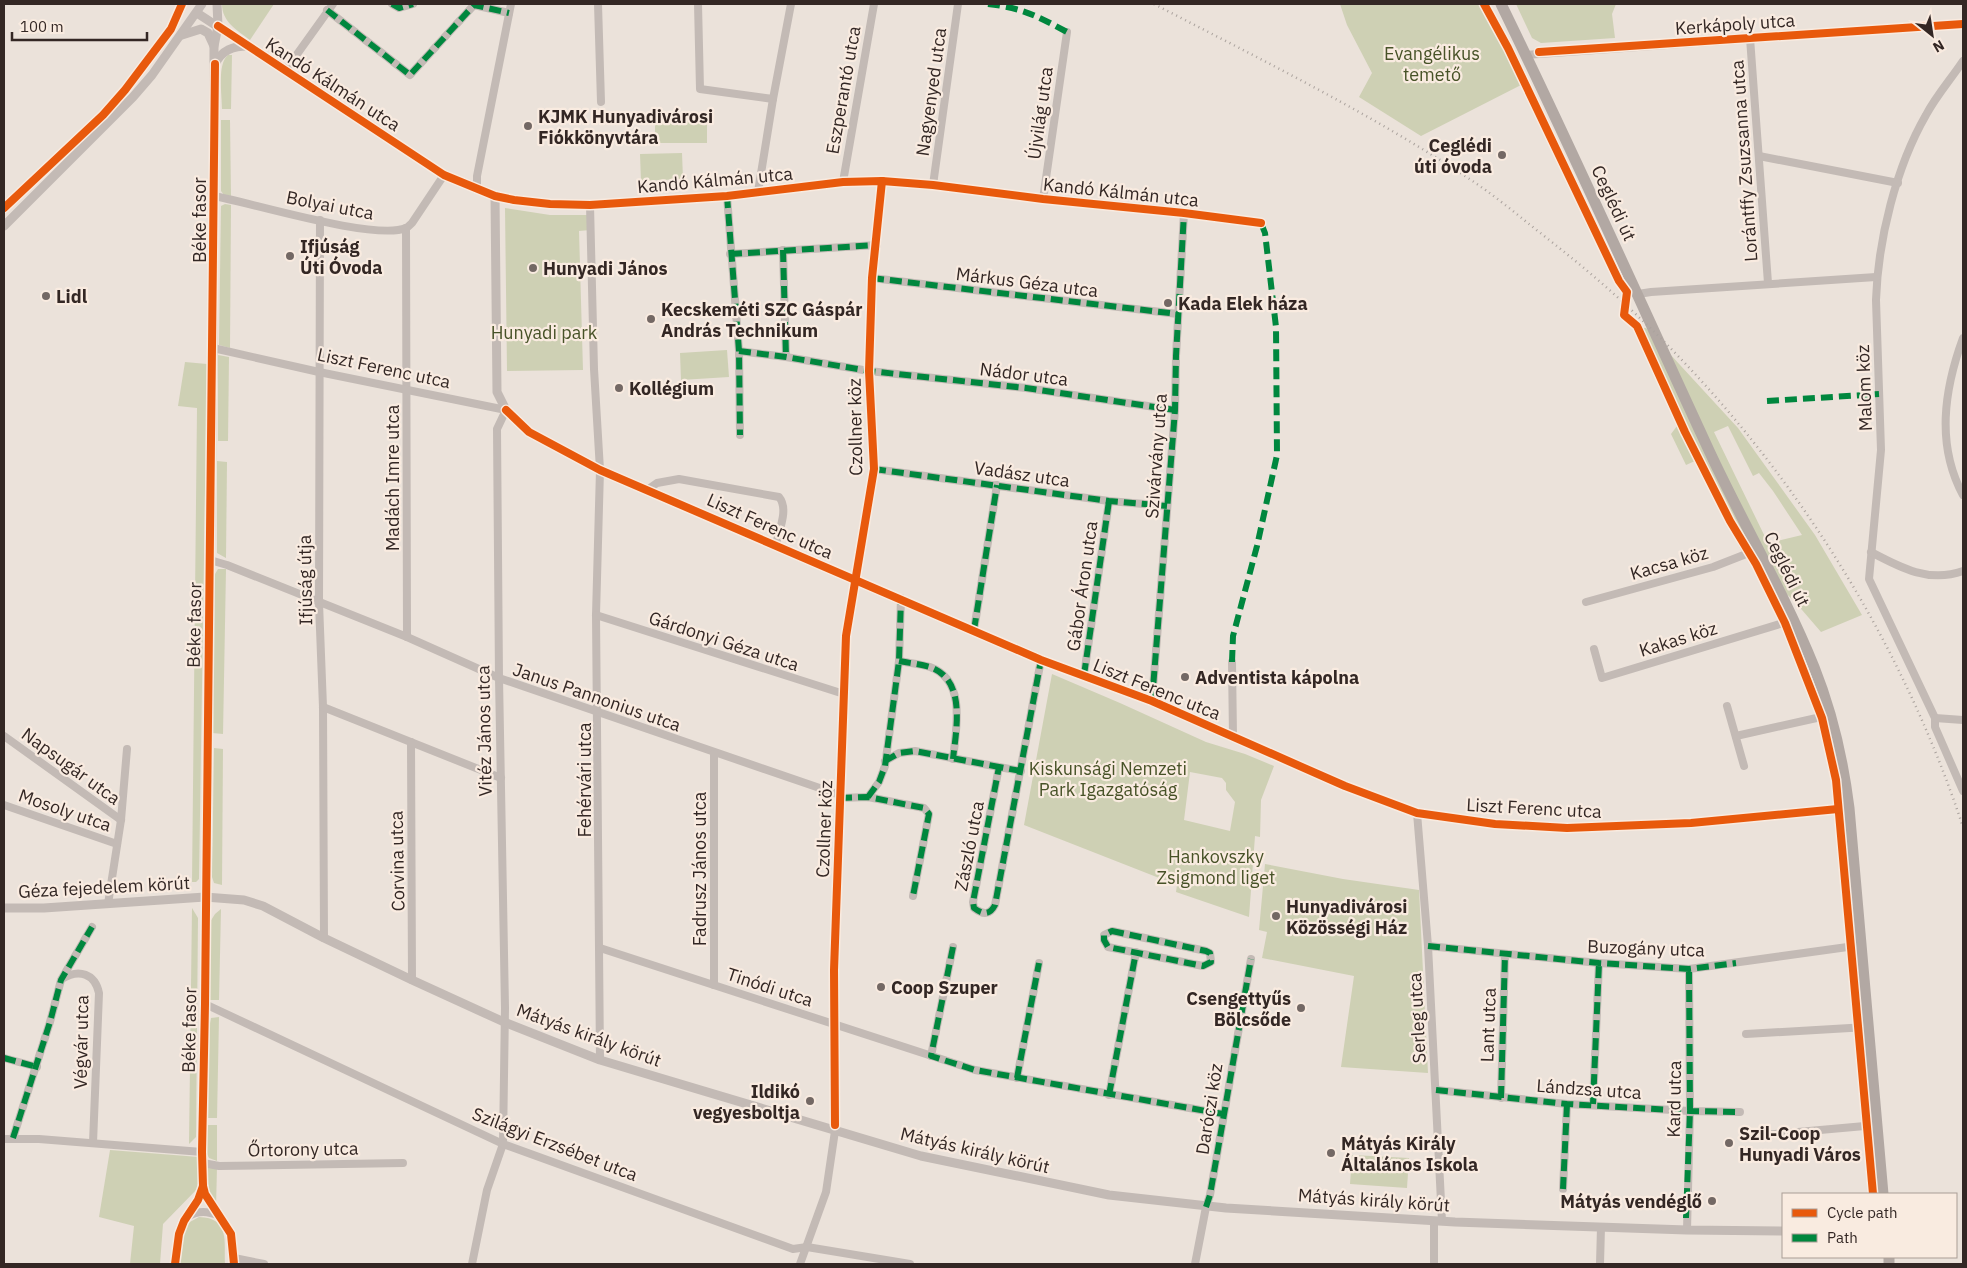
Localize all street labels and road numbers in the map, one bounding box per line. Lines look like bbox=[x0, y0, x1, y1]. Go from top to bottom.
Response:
street label: Kerkápoly utca bbox=[1674, 8, 1796, 40]
street label: Eszperantó utca bbox=[820, 24, 866, 156]
street label: Nagyenyed utca bbox=[911, 26, 951, 158]
street label: Kandó Kálmán utca bbox=[261, 32, 405, 136]
street label: Lorántffy Zsuzsanna utca bbox=[1725, 59, 1763, 263]
street label: Újvilág utca bbox=[1022, 65, 1058, 161]
street label: Ceglédi út bbox=[1586, 161, 1642, 245]
street label: Kandó Kálmán utca bbox=[636, 162, 794, 198]
street label: Kandó Kálmán utca bbox=[1042, 172, 1200, 212]
street label: Béke fasor bbox=[188, 177, 211, 263]
street label: Bolyai utca bbox=[284, 185, 376, 225]
street label: Márkus Géza utca bbox=[955, 262, 1100, 302]
street label: Liszt Ferenc utca bbox=[315, 343, 453, 393]
street label: Malom köz bbox=[1851, 344, 1877, 432]
street label: Nádor utca bbox=[978, 357, 1070, 391]
street label: Czollner köz bbox=[843, 378, 867, 476]
street label: Szivárvány utca bbox=[1140, 392, 1172, 519]
street label: Madách Imre utca bbox=[381, 404, 404, 551]
street label: Vadász utca bbox=[973, 456, 1072, 492]
street label: Liszt Ferenc utca bbox=[703, 488, 837, 564]
street label: Gábor Áron utca bbox=[1061, 519, 1103, 653]
street label: Ceglédi út bbox=[1759, 528, 1815, 610]
street label: Ifjúság útja bbox=[293, 534, 317, 625]
street label: Kacsa köz bbox=[1627, 541, 1711, 585]
street label: Béke fasor bbox=[182, 581, 206, 668]
street label: Gárdonyi Géza utca bbox=[646, 606, 802, 676]
street label: Kakas köz bbox=[1636, 616, 1720, 662]
street label: Liszt Ferenc utca bbox=[1090, 653, 1225, 725]
street label: Janus Pannonius utca bbox=[510, 657, 684, 737]
street label: Vitéz János utca bbox=[471, 665, 497, 797]
street label: Napsugár utca bbox=[17, 722, 125, 810]
street label: Fehérvári utca bbox=[573, 722, 596, 838]
street label: Czollner köz bbox=[811, 780, 837, 878]
street label: Mosoly utca bbox=[16, 783, 115, 837]
street label: Fadrusz János utca bbox=[688, 791, 711, 946]
street label: Liszt Ferenc utca bbox=[1466, 793, 1603, 823]
street label: Zászló utca bbox=[949, 799, 989, 893]
street label: Corvina utca bbox=[385, 810, 409, 912]
street label: Géza fejedelem körút bbox=[18, 871, 190, 903]
street label: Buzogány utca bbox=[1587, 934, 1706, 962]
street label: Tinódi utca bbox=[724, 962, 816, 1012]
street label: Serleg utca bbox=[1403, 972, 1431, 1064]
street label: Béke fasor bbox=[177, 986, 201, 1073]
street label: Lant utca bbox=[1475, 987, 1501, 1063]
street label: Végvár utca bbox=[69, 994, 93, 1089]
street label: Mátyás király körút bbox=[513, 998, 665, 1072]
street label: Kard utca bbox=[1662, 1060, 1686, 1138]
street label: Daróczi köz bbox=[1190, 1062, 1228, 1156]
street label: Lándzsa utca bbox=[1536, 1074, 1643, 1104]
street label: Szilágyi Erzsébet utca bbox=[469, 1102, 641, 1186]
street label: Mátyás király körút bbox=[898, 1122, 1052, 1178]
street label: Őrtorony utca bbox=[247, 1137, 359, 1161]
street label: Mátyás király körút bbox=[1297, 1183, 1451, 1217]

